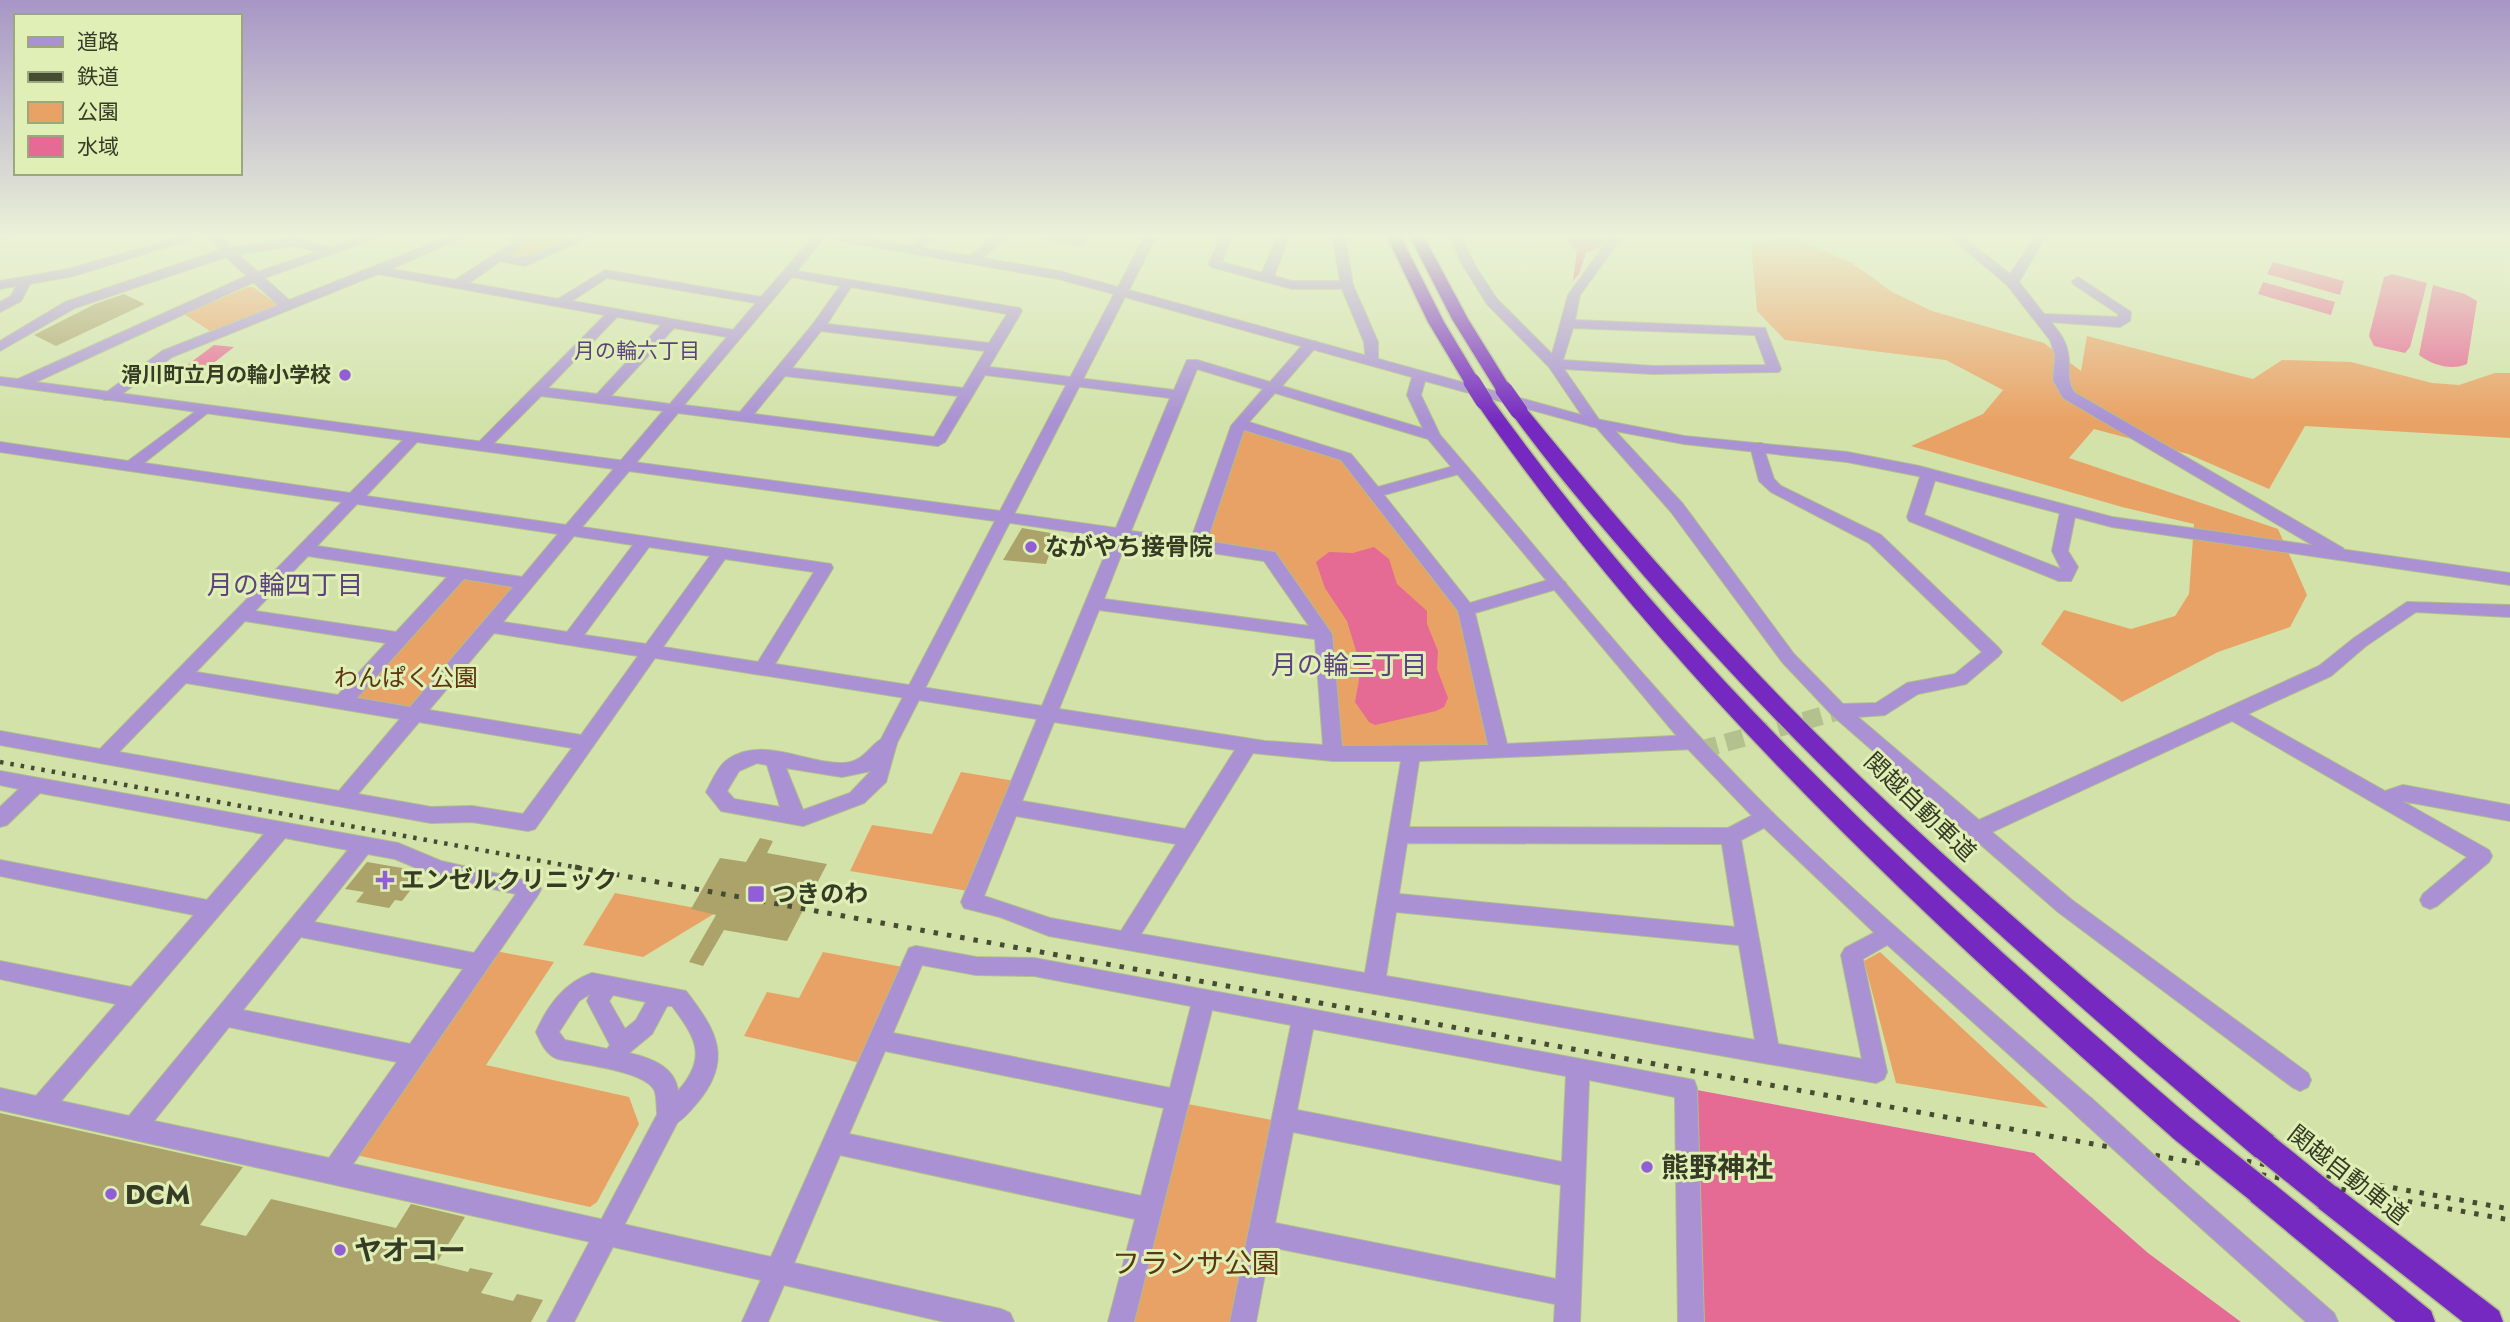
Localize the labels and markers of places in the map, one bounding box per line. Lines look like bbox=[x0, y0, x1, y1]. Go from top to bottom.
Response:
place label: 滑川町立月の輪小学校 bbox=[121, 360, 331, 390]
marker: 滑川町立月の輪小学校 bbox=[337, 367, 353, 383]
place label: ながやち接骨院 bbox=[1045, 529, 1213, 564]
marker: ながやち接骨院 bbox=[1023, 539, 1039, 555]
place label: エンゼルクリニック bbox=[401, 862, 617, 897]
marker: エンゼルクリニック bbox=[375, 870, 395, 890]
place label: つきのわ bbox=[772, 876, 868, 911]
marker: つきのわ bbox=[746, 884, 766, 904]
place label: 熊野神社 bbox=[1661, 1147, 1773, 1188]
marker: 熊野神社 bbox=[1639, 1159, 1655, 1175]
place label: DCM bbox=[125, 1174, 190, 1215]
marker: DCM bbox=[103, 1186, 119, 1202]
place label: ヤオコー bbox=[354, 1230, 466, 1271]
marker: ヤオコー bbox=[332, 1242, 348, 1258]

